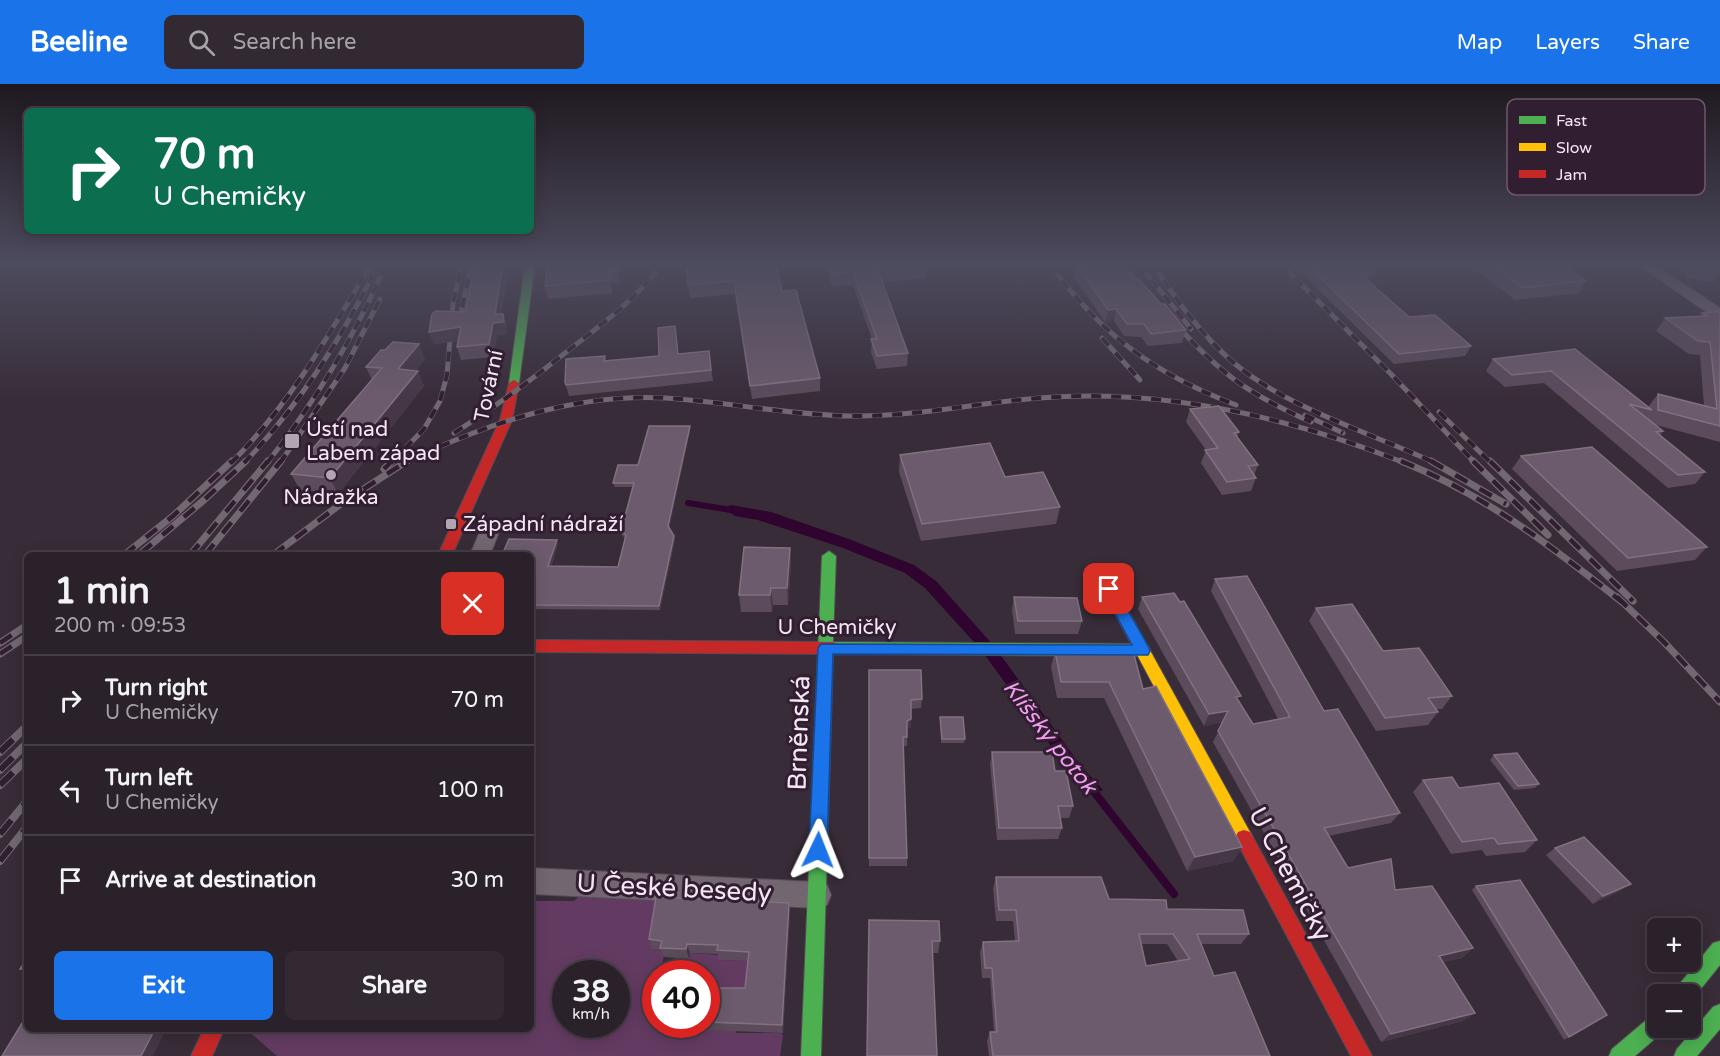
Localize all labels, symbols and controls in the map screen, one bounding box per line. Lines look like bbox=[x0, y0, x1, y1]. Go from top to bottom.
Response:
search box bbox=[164, 15, 584, 69]
text: Beeline bbox=[30, 25, 128, 59]
icon: search bbox=[185, 26, 218, 59]
text: Search here bbox=[233, 29, 357, 55]
text: Map bbox=[1457, 30, 1502, 55]
text: Layers bbox=[1535, 30, 1600, 55]
text: Share bbox=[1633, 30, 1690, 55]
legend bbox=[1507, 99, 1705, 195]
text: Fast bbox=[1556, 111, 1587, 131]
text: 70 m bbox=[153, 129, 255, 180]
icon: right bbox=[54, 132, 132, 210]
text: Slow bbox=[1556, 138, 1592, 158]
text: Jam bbox=[1556, 165, 1587, 185]
text: U Chemičky bbox=[153, 180, 306, 213]
street label: Tovární bbox=[469, 348, 509, 424]
place label: Ústí nad Labem západ bbox=[306, 417, 440, 466]
marker: Ústí nad Labem západ bbox=[283, 432, 301, 450]
marker: Nádražka bbox=[324, 468, 338, 482]
place label: Nádražka bbox=[283, 485, 379, 510]
place label: Západní nádraží bbox=[463, 512, 623, 537]
marker: Západní nádraží bbox=[444, 517, 458, 531]
pin bbox=[1083, 563, 1134, 614]
text: 1 min bbox=[54, 570, 150, 613]
button: close bbox=[441, 572, 504, 635]
icon: arrive bbox=[1092, 572, 1125, 605]
text: 200 m · 09:53 bbox=[54, 614, 186, 638]
street label: U Chemičky bbox=[777, 615, 897, 640]
text: Turn right bbox=[105, 675, 207, 701]
street label: Brněnská bbox=[781, 675, 817, 791]
water label: Klíšský potok bbox=[998, 675, 1104, 801]
icon: right bbox=[54, 684, 87, 717]
text: 70 m bbox=[450, 687, 504, 713]
text: U Chemičky bbox=[105, 701, 218, 725]
text: Turn left bbox=[105, 765, 193, 791]
icon: left bbox=[54, 774, 87, 807]
text: 100 m bbox=[437, 777, 504, 803]
text: U Chemičky bbox=[105, 791, 218, 815]
street label: U Chemičky bbox=[1242, 802, 1338, 946]
position arrow bbox=[786, 818, 850, 882]
icon: arrive bbox=[54, 864, 87, 897]
text: Arrive at destination bbox=[105, 867, 316, 893]
text: 30 m bbox=[450, 867, 504, 893]
street label: U České besedy bbox=[576, 867, 772, 909]
map controls bbox=[1647, 918, 1701, 1038]
button: + bbox=[1647, 918, 1701, 972]
button: Exit bbox=[54, 951, 273, 1020]
button: Share bbox=[285, 951, 504, 1020]
speed limit sign: 40 bbox=[642, 960, 720, 1038]
text: 38 bbox=[572, 973, 610, 1010]
button: − bbox=[1647, 984, 1701, 1038]
text: km/h bbox=[572, 1005, 610, 1023]

